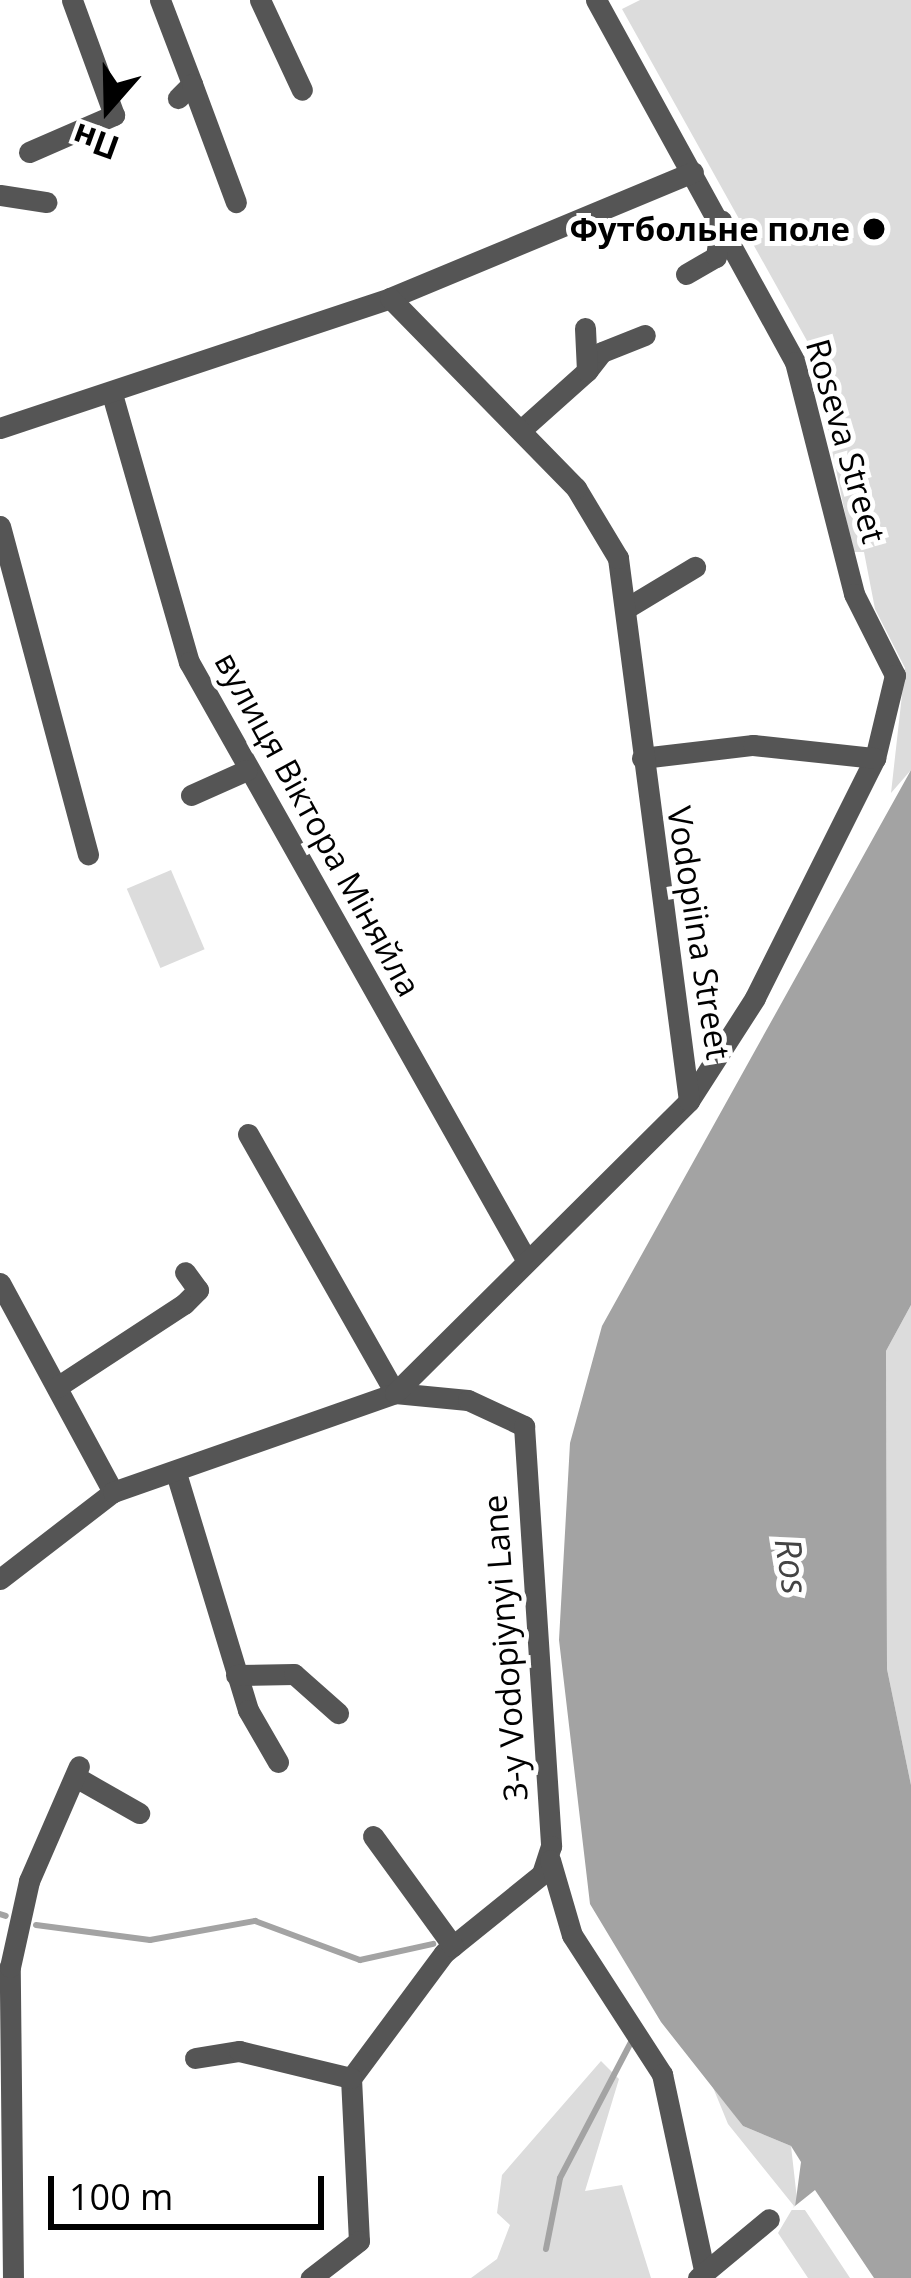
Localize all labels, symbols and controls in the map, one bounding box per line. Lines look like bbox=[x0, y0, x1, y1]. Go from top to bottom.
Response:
north arrow bbox=[48, 48, 168, 168]
text: Пн bbox=[66, 113, 125, 171]
place label: Футбольне поле bbox=[569, 209, 850, 249]
marker: Футбольне поле bbox=[861, 216, 887, 242]
street label: Roseva Street bbox=[798, 335, 894, 547]
street label: вулиця Віктора Міняйла bbox=[207, 645, 429, 1003]
street label: Vodopiina Street bbox=[659, 804, 739, 1062]
street label: 3-y Vodopiynyi Lane bbox=[475, 1493, 535, 1803]
water label: Ros bbox=[766, 1535, 818, 1597]
scale bar bbox=[54, 2152, 330, 2226]
text: 100 m bbox=[69, 2172, 173, 2221]

